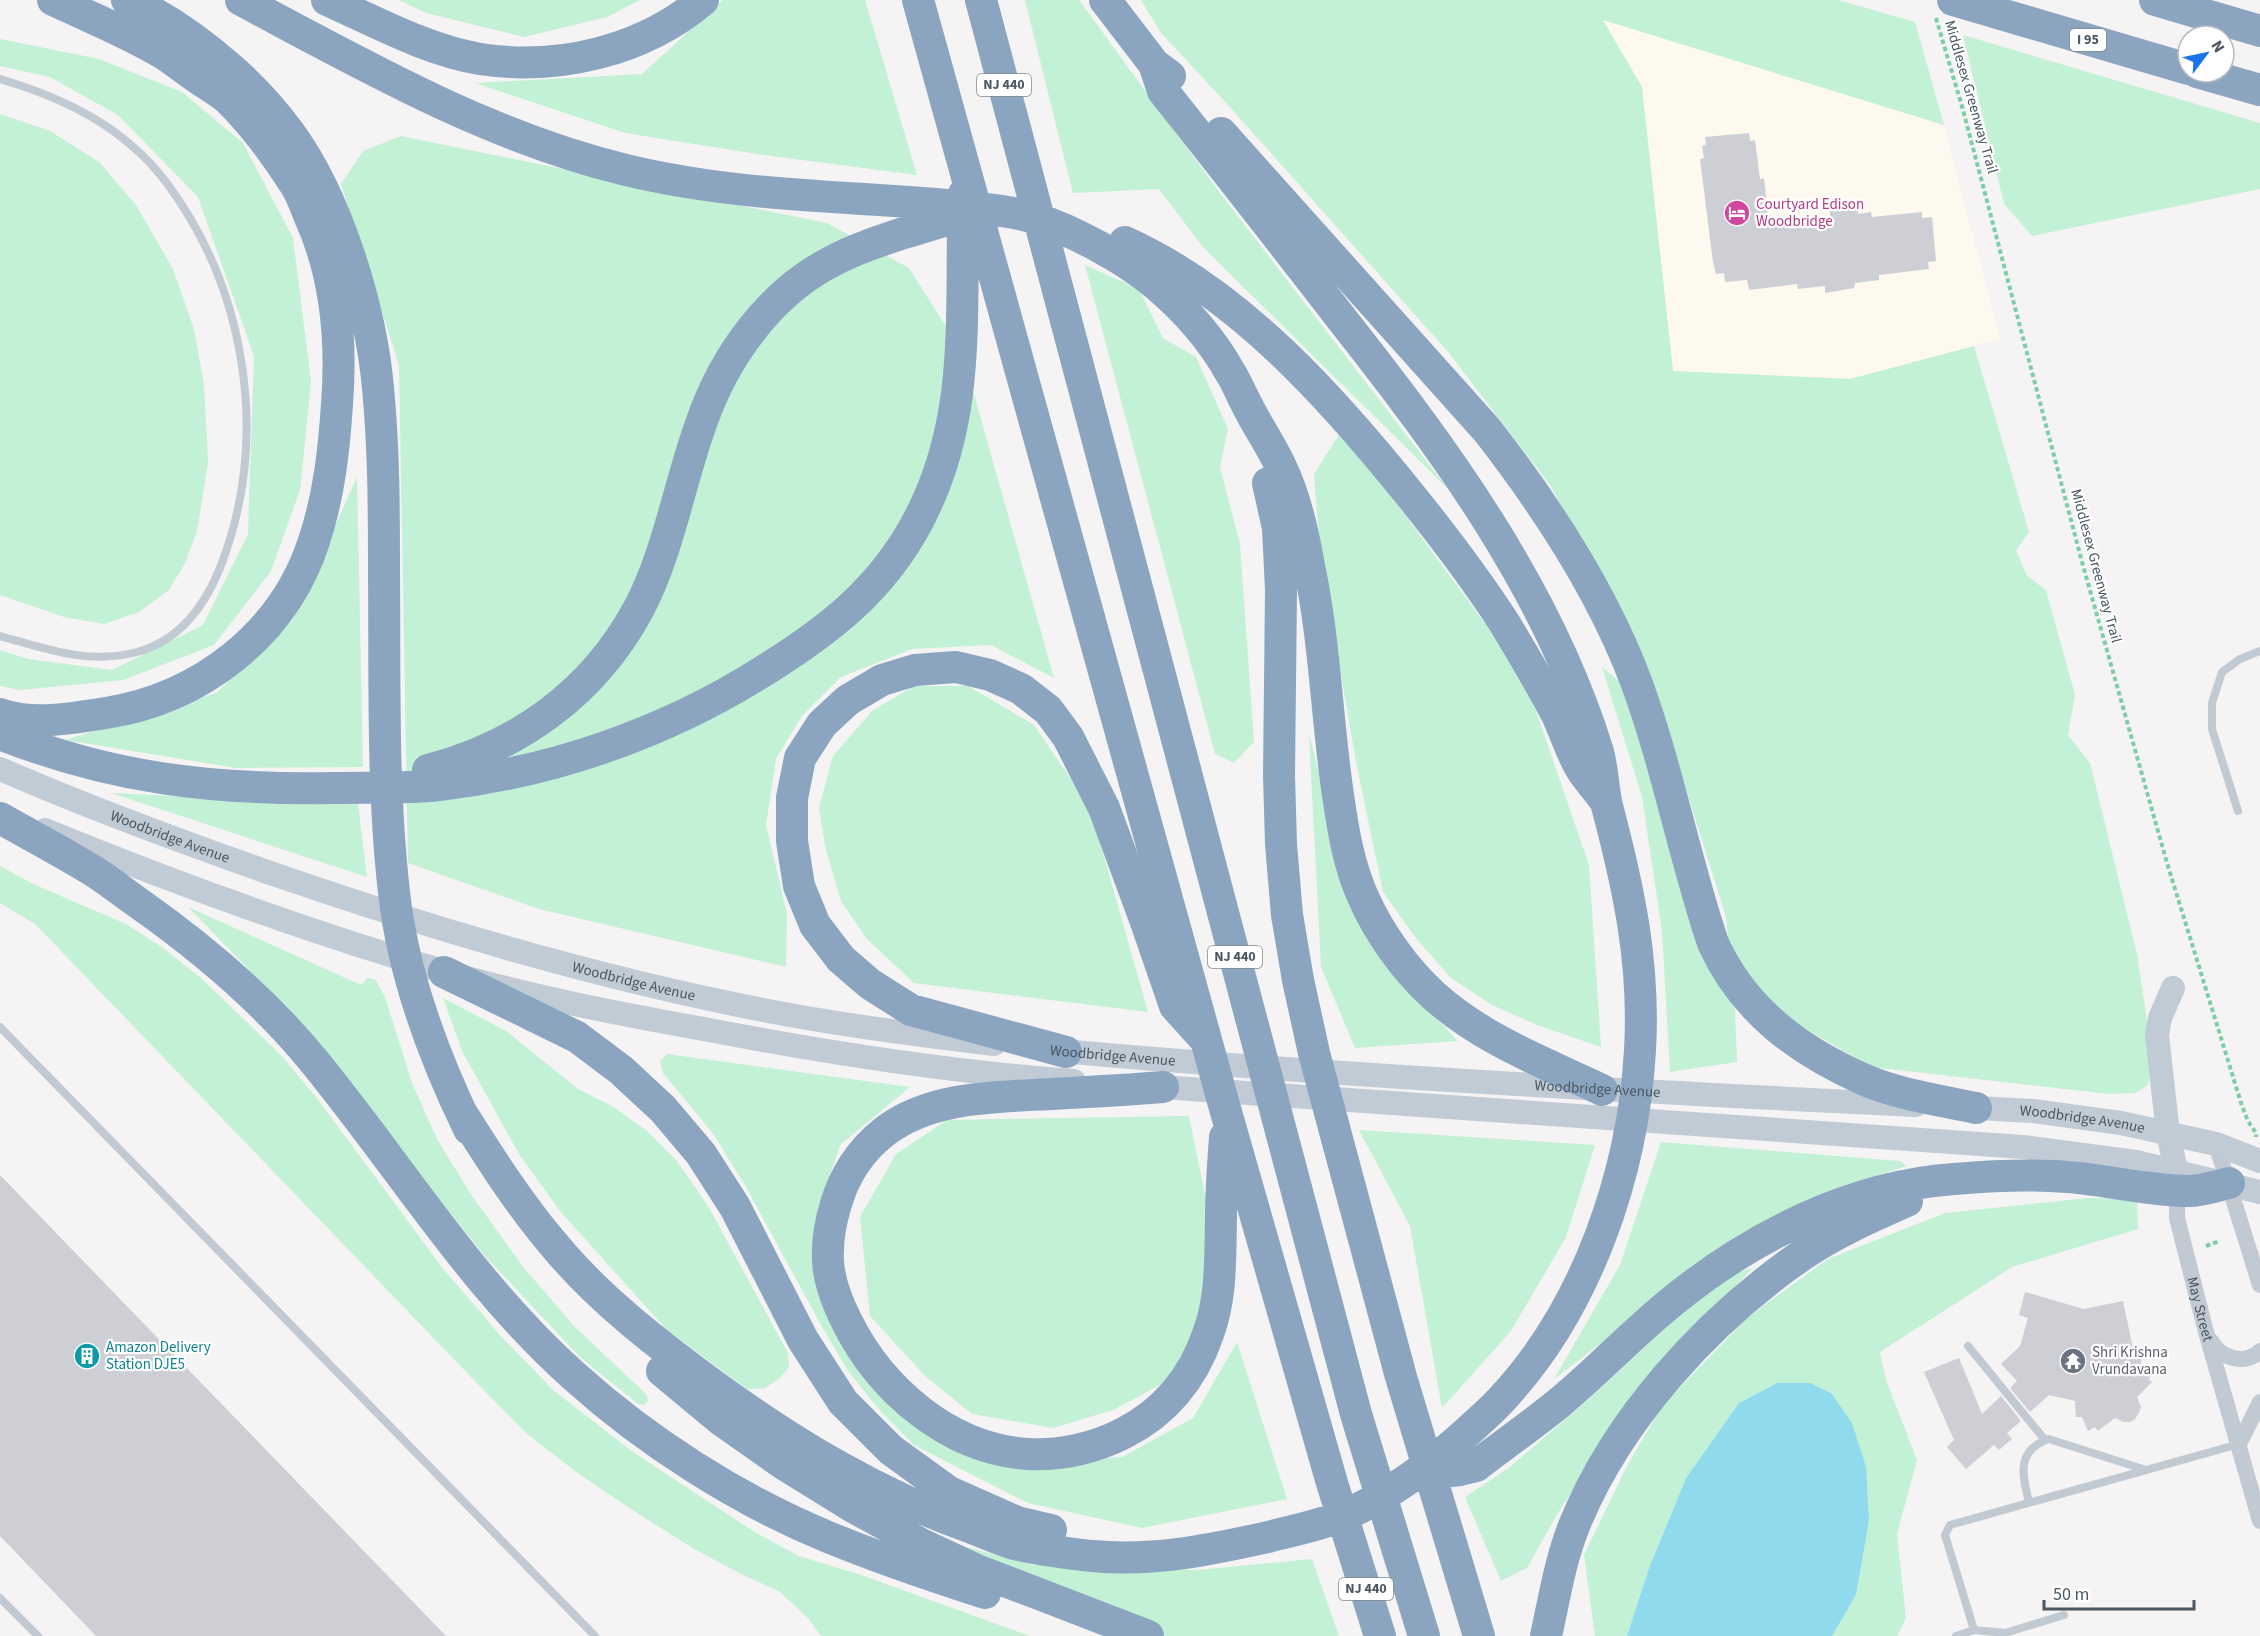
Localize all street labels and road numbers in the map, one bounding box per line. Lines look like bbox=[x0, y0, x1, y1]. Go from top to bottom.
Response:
street label: Middlesex Greenway Trail bbox=[1939, 18, 2003, 176]
road number: I 95 bbox=[2070, 29, 2106, 51]
road number: NJ 440 bbox=[977, 74, 1031, 96]
street label: Middlesex Greenway Trail bbox=[2065, 487, 2127, 646]
street label: Woodbridge Avenue bbox=[107, 805, 233, 868]
road number: NJ 440 bbox=[1208, 946, 1262, 968]
street label: Woodbridge Avenue bbox=[570, 956, 697, 1006]
street label: Woodbridge Avenue bbox=[1049, 1040, 1176, 1071]
street label: Woodbridge Avenue bbox=[1534, 1075, 1661, 1103]
street label: Woodbridge Avenue bbox=[2019, 1100, 2147, 1138]
street label: May Street bbox=[2182, 1274, 2219, 1344]
road number: NJ 440 bbox=[1339, 1578, 1393, 1600]

